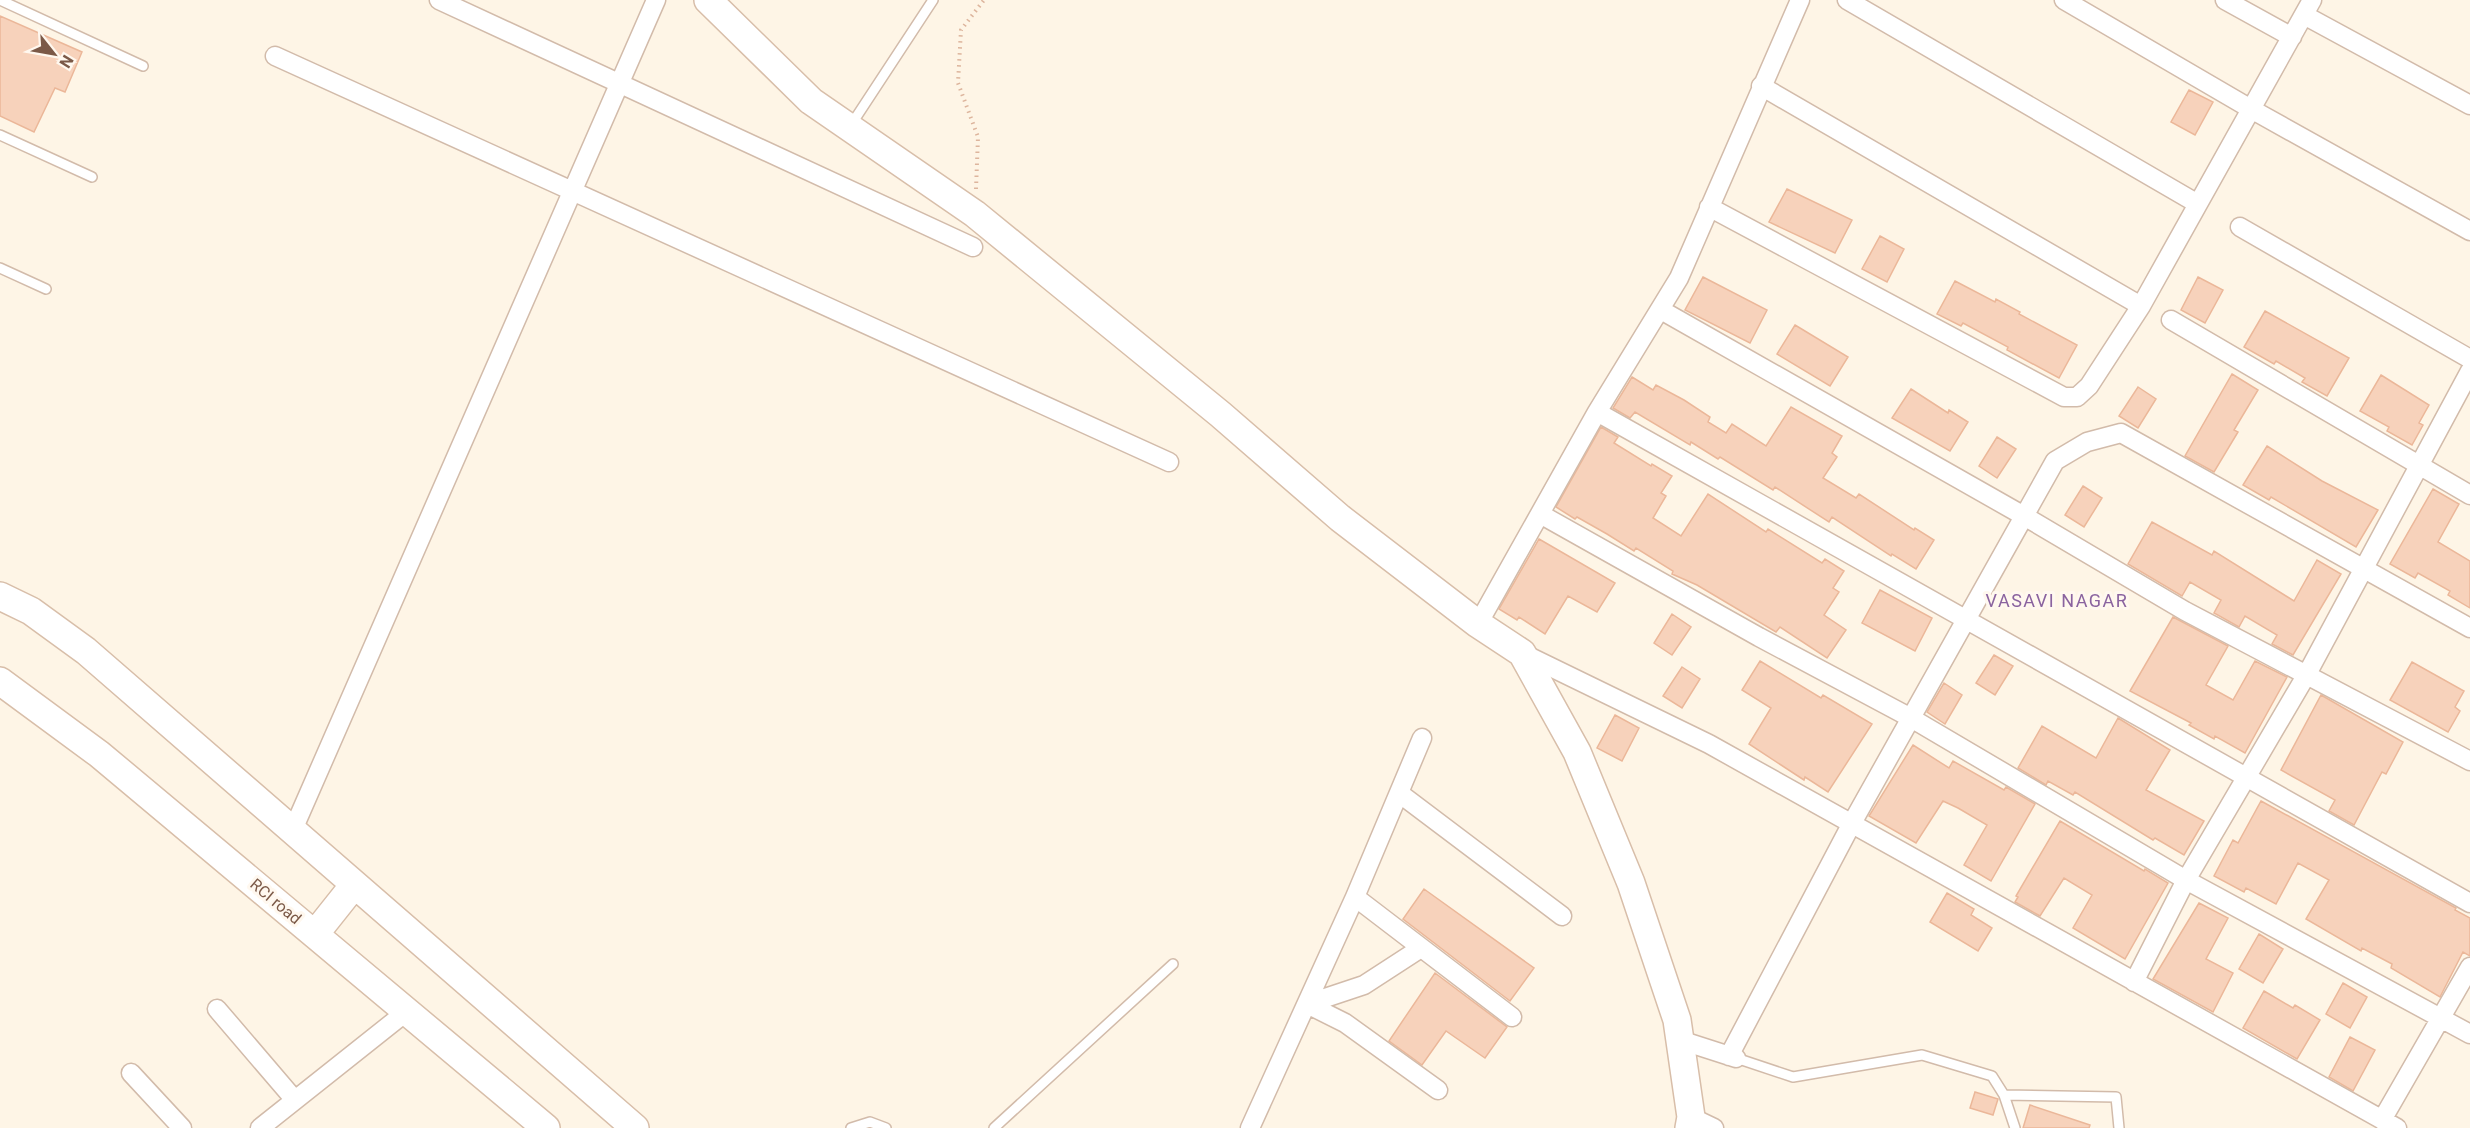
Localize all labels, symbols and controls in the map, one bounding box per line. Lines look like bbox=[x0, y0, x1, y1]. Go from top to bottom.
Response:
north arrow bbox=[24, 24, 84, 84]
text: N bbox=[55, 52, 77, 71]
district label: VASAVI NAGAR bbox=[1986, 590, 2128, 611]
street label: RCI road bbox=[246, 875, 305, 928]

